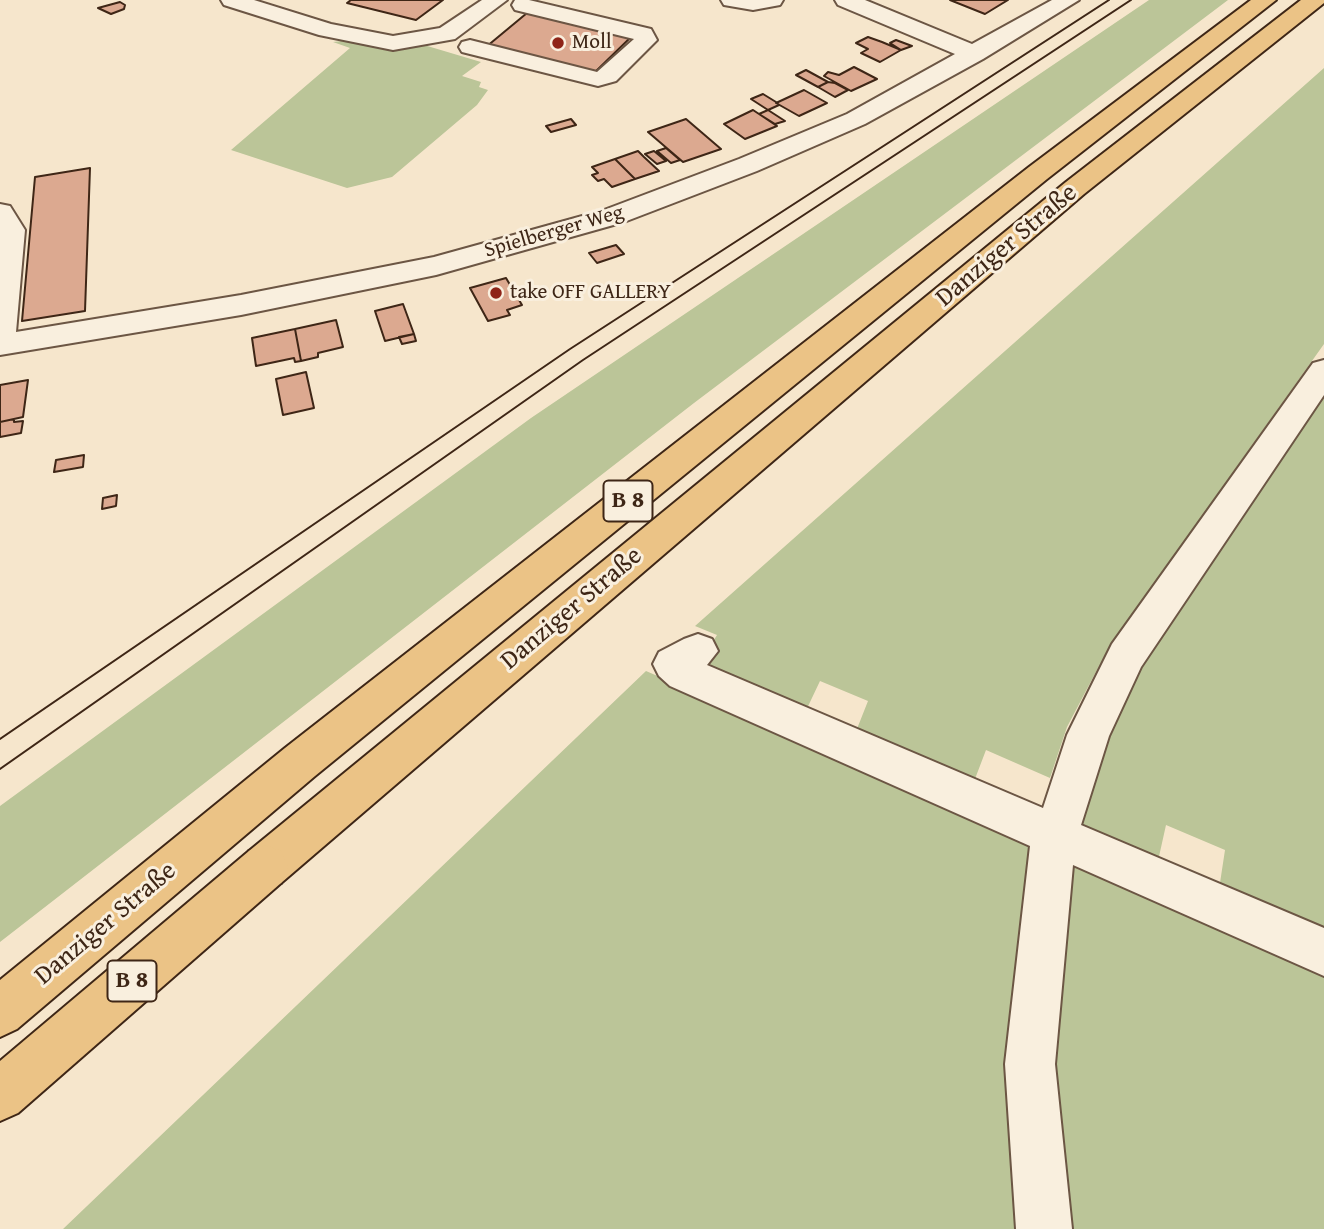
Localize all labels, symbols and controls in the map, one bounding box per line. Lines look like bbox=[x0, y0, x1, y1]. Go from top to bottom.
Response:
place label: Moll bbox=[572, 30, 612, 56]
marker: Moll bbox=[550, 35, 566, 51]
street label: Danziger Straße bbox=[930, 178, 1084, 314]
street label: Spielberger Weg bbox=[482, 200, 626, 264]
place label: take OFF GALLERY bbox=[510, 280, 671, 306]
marker: take OFF GALLERY bbox=[488, 285, 504, 301]
road number: B 8 bbox=[604, 480, 652, 522]
street label: Danziger Straße bbox=[495, 541, 649, 677]
street label: Danziger Straße bbox=[29, 856, 183, 992]
road number: B 8 bbox=[108, 960, 156, 1001]

